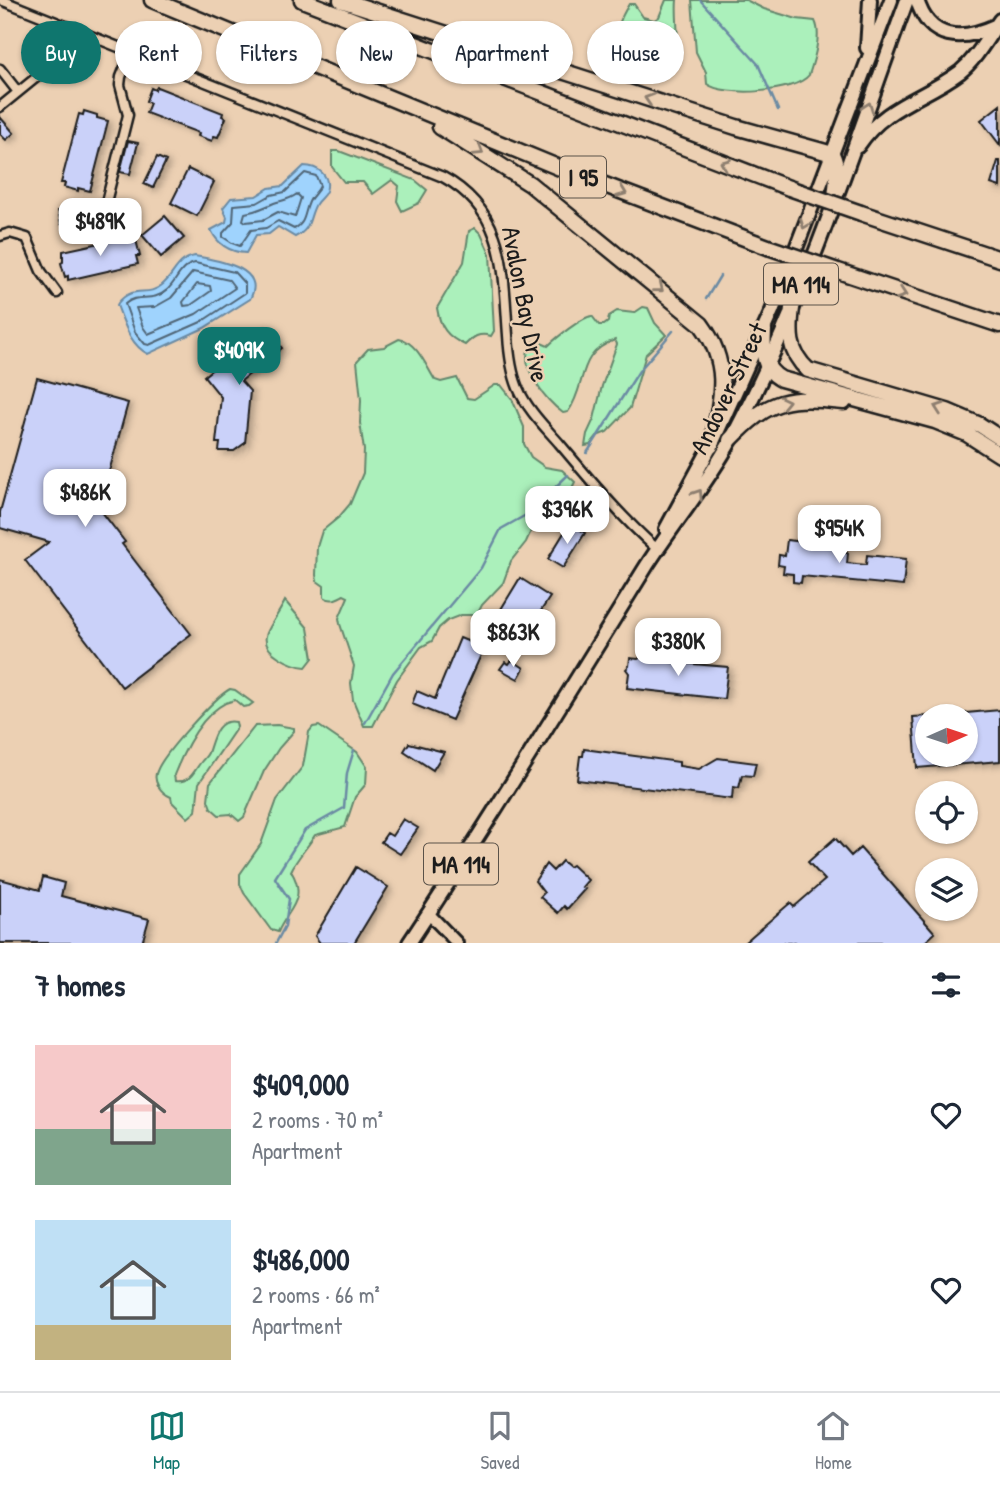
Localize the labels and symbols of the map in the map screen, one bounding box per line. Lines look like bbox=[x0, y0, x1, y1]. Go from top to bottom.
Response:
one-way arrow bbox=[644, 93, 656, 107]
one-way arrow bbox=[860, 102, 874, 114]
one-way arrow bbox=[471, 142, 484, 155]
road number: I 95 bbox=[560, 156, 606, 197]
one-way arrow bbox=[719, 158, 731, 172]
one-way arrow bbox=[615, 184, 627, 198]
pin: $489K bbox=[51, 198, 149, 258]
one-way arrow bbox=[800, 218, 814, 230]
street label: Avalon Bay Drive bbox=[494, 223, 558, 385]
road number: MA 114 bbox=[764, 264, 838, 304]
one-way arrow bbox=[652, 280, 664, 293]
one-way arrow bbox=[896, 285, 908, 300]
street label: Andover Street bbox=[681, 315, 775, 460]
pin: $409K bbox=[190, 328, 288, 387]
one-way arrow bbox=[779, 396, 791, 410]
one-way arrow bbox=[933, 402, 945, 417]
pin: $486K bbox=[36, 470, 134, 529]
pin: $396K bbox=[518, 486, 616, 546]
one-way arrow bbox=[690, 489, 702, 502]
pin: $954K bbox=[790, 505, 888, 565]
pin: $863K bbox=[464, 610, 562, 669]
pin: $380K bbox=[629, 618, 727, 678]
north arrow bbox=[915, 704, 978, 766]
road number: MA 114 bbox=[424, 844, 498, 884]

